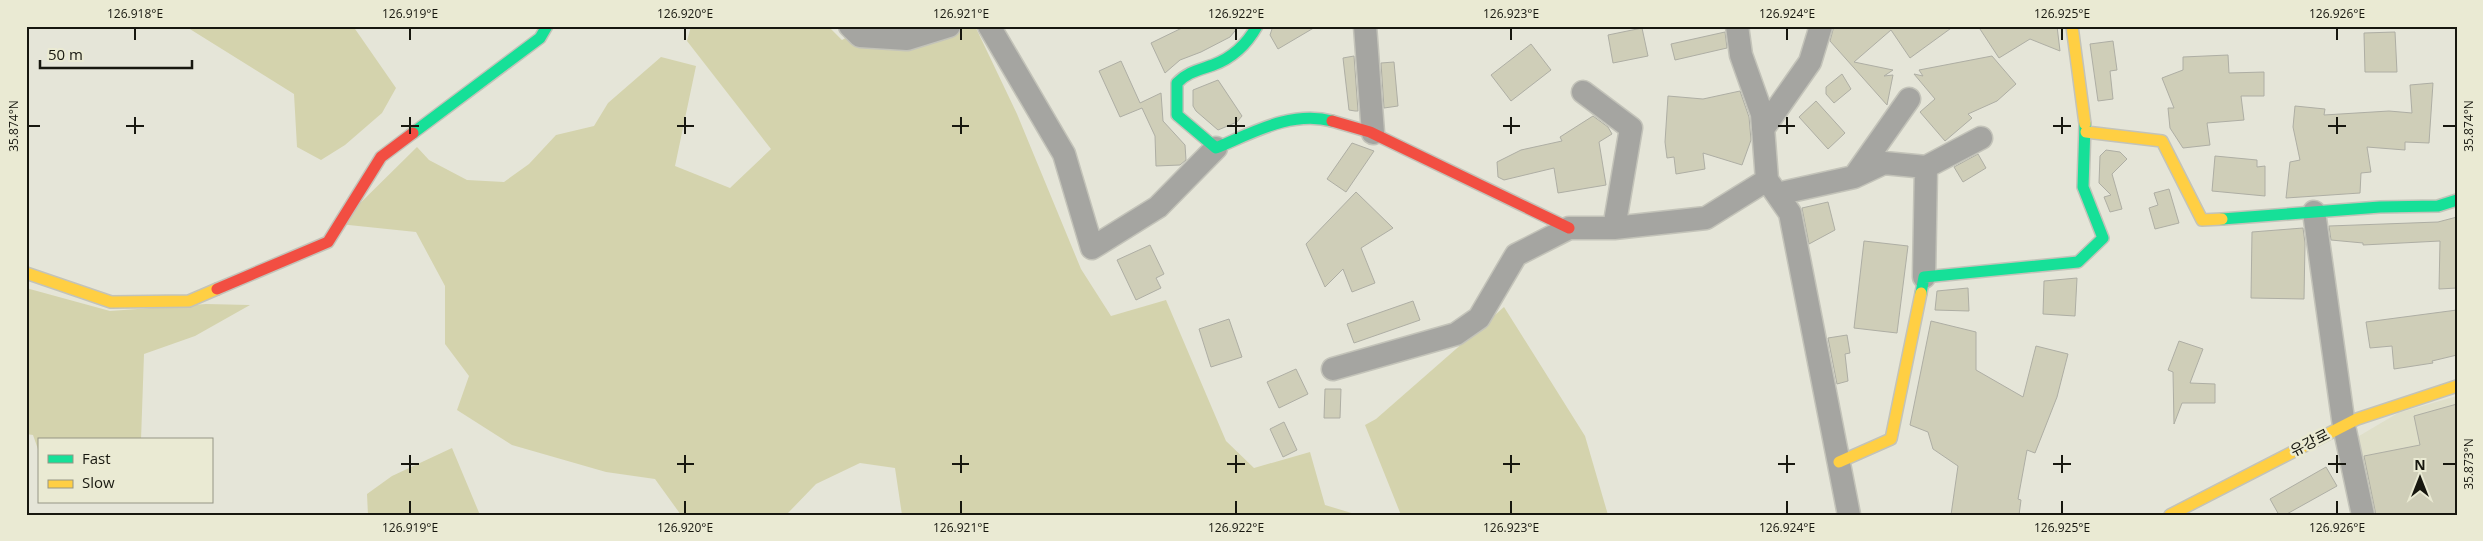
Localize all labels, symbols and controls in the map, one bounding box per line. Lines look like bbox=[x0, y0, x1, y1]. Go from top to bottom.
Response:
text: 126.918°E bbox=[107, 5, 163, 22]
text: 126.919°E bbox=[382, 5, 438, 22]
text: 126.920°E bbox=[657, 5, 713, 22]
text: 126.921°E bbox=[933, 5, 989, 22]
text: 126.922°E bbox=[1208, 5, 1264, 22]
text: 126.923°E bbox=[1483, 5, 1539, 22]
text: 126.924°E bbox=[1759, 5, 1815, 22]
text: 126.925°E bbox=[2034, 5, 2090, 22]
text: 126.926°E bbox=[2309, 5, 2365, 22]
scale bar bbox=[40, 38, 192, 70]
text: 50 m bbox=[48, 44, 83, 64]
text: 35.874°N bbox=[5, 100, 22, 152]
text: 35.874°N bbox=[2460, 100, 2477, 152]
street label: 유강로 bbox=[2287, 424, 2333, 460]
legend bbox=[38, 438, 212, 504]
text: 35.873°N bbox=[2460, 438, 2477, 490]
text: Fast bbox=[82, 448, 111, 468]
north arrow bbox=[2396, 454, 2446, 504]
text: N bbox=[2414, 455, 2426, 474]
text: Slow bbox=[82, 472, 115, 492]
text: 126.919°E bbox=[382, 519, 438, 536]
text: 126.920°E bbox=[657, 519, 713, 536]
text: 126.921°E bbox=[933, 519, 989, 536]
text: 126.922°E bbox=[1208, 519, 1264, 536]
text: 126.923°E bbox=[1483, 519, 1539, 536]
text: 126.924°E bbox=[1759, 519, 1815, 536]
text: 126.925°E bbox=[2034, 519, 2090, 536]
text: 126.926°E bbox=[2309, 519, 2365, 536]

